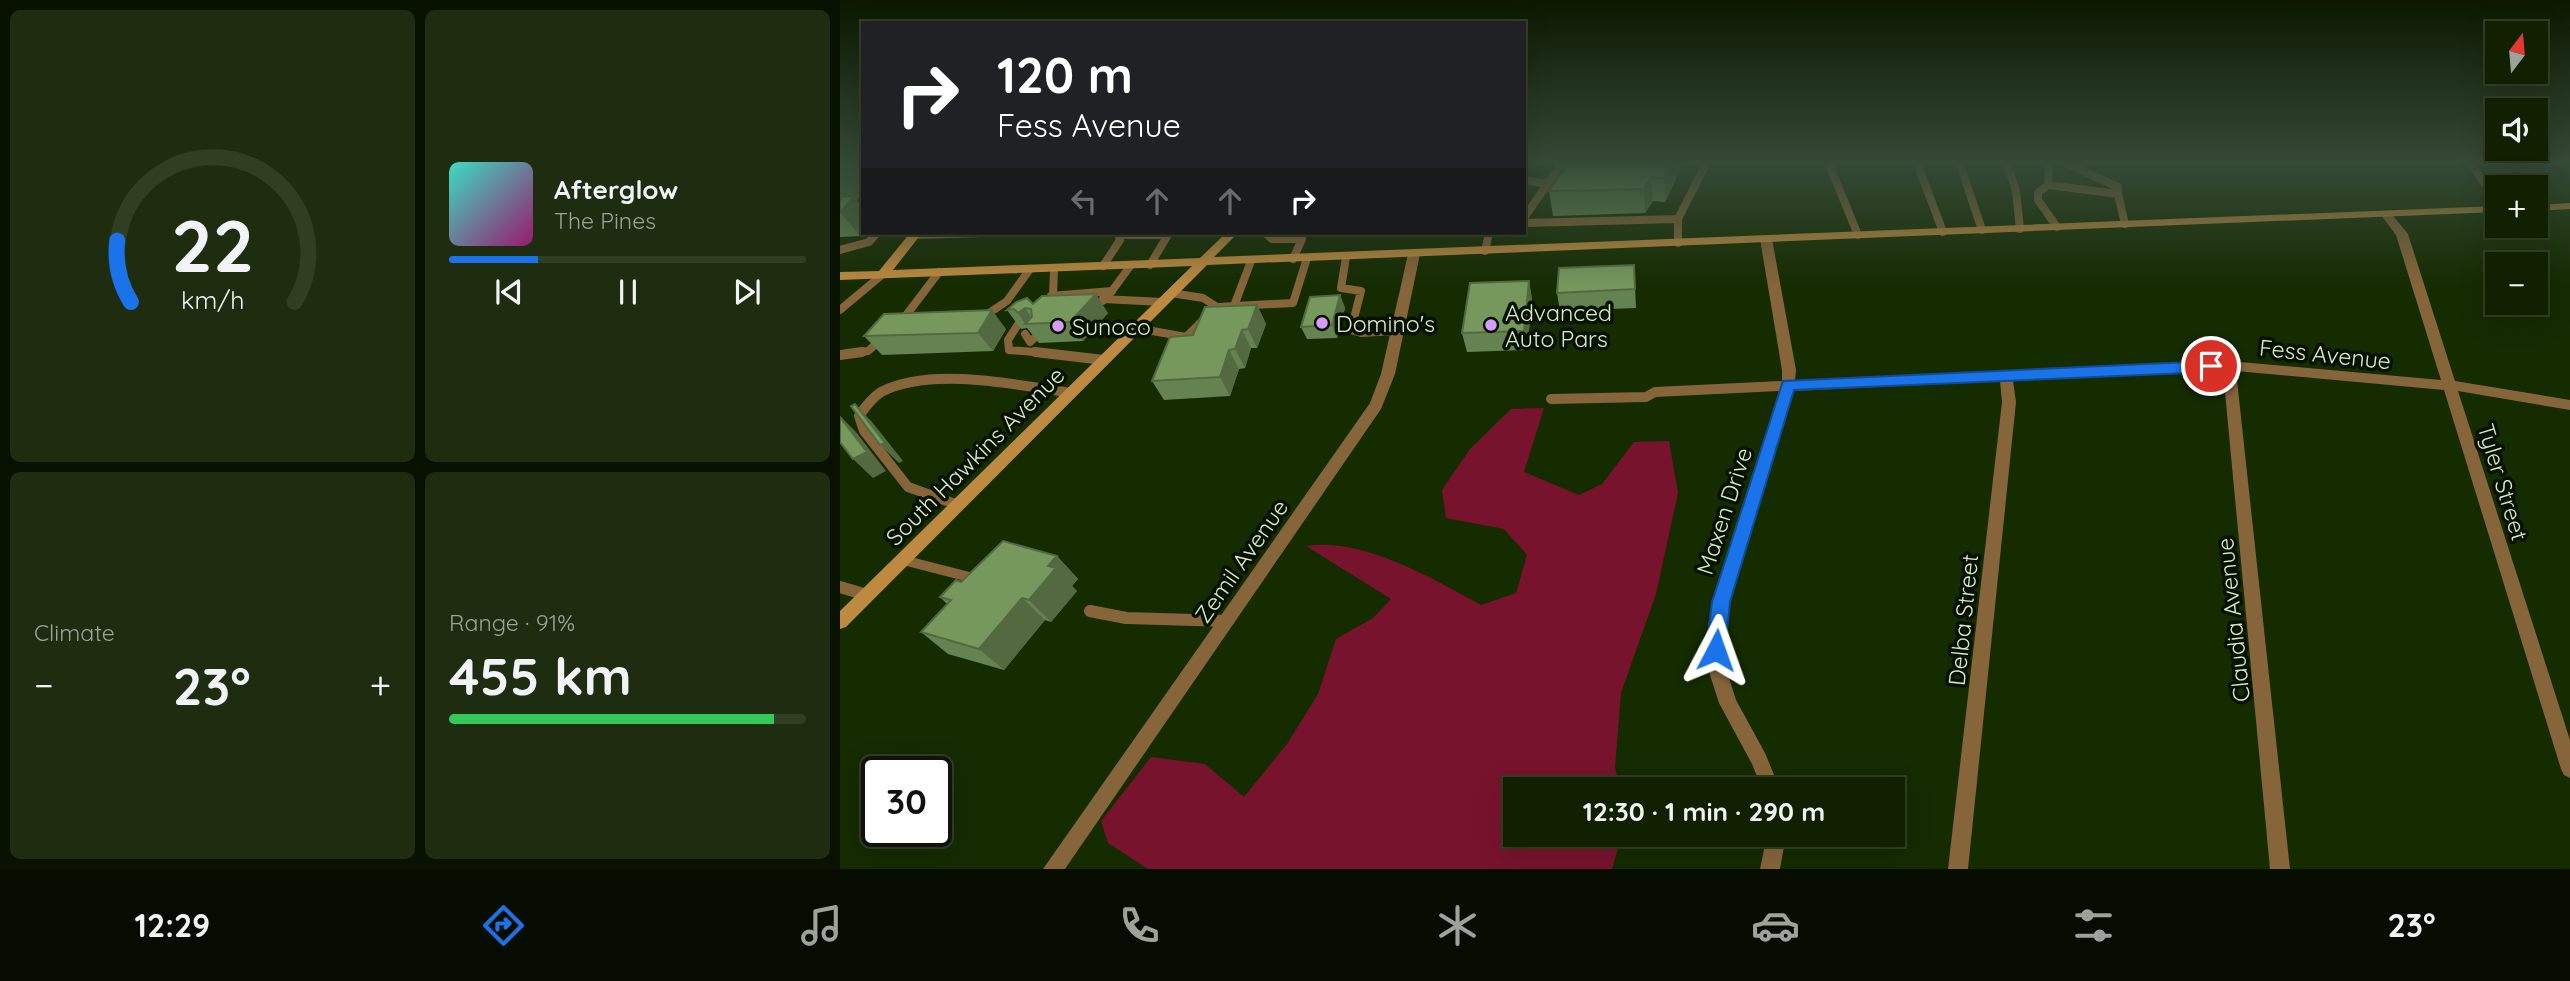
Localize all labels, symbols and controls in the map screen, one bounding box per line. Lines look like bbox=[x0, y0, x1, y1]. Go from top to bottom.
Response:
north arrow bbox=[2485, 21, 2548, 84]
map controls bbox=[2485, 21, 2548, 315]
text: 120 m bbox=[997, 44, 1133, 105]
icon: right bbox=[882, 49, 973, 140]
button: sound bbox=[2485, 98, 2548, 161]
text: Fess Avenue bbox=[997, 105, 1181, 145]
text: Afterglow bbox=[554, 173, 678, 206]
button: + bbox=[2485, 175, 2548, 238]
icon: left bbox=[1065, 182, 1103, 220]
icon: ahead bbox=[1138, 182, 1176, 220]
icon: ahead bbox=[1211, 182, 1249, 220]
icon: right bbox=[1284, 182, 1322, 220]
text: 22 bbox=[171, 200, 254, 291]
text: The Pines bbox=[554, 206, 656, 235]
button: − bbox=[2485, 252, 2548, 315]
icon: previous bbox=[490, 273, 528, 311]
icon: pause bbox=[609, 273, 647, 311]
icon: next bbox=[728, 273, 766, 311]
text: km/h bbox=[181, 284, 244, 315]
place label: Advanced Auto Pars bbox=[1505, 298, 1612, 353]
place label: Domino's bbox=[1336, 309, 1435, 338]
place label: Sunoco bbox=[1072, 312, 1151, 341]
marker: Domino's bbox=[1314, 315, 1330, 331]
marker: Advanced Auto Pars bbox=[1483, 317, 1499, 333]
marker: Sunoco bbox=[1050, 318, 1066, 334]
street label: Fess Avenue bbox=[2258, 333, 2392, 375]
pin bbox=[2181, 336, 2241, 396]
icon: arrive bbox=[2192, 347, 2230, 385]
street label: South Hawkins Avenue bbox=[880, 361, 1070, 551]
street label: Tyler Street bbox=[2471, 420, 2535, 544]
street label: Maxen Drive bbox=[1690, 444, 1758, 578]
street label: Zemil Avenue bbox=[1188, 494, 1294, 628]
street label: Claudia Avenue bbox=[2210, 537, 2256, 703]
street label: Delba Street bbox=[1942, 553, 1984, 687]
text: Range · 91% bbox=[449, 608, 575, 637]
position arrow bbox=[1679, 613, 1753, 687]
text: Climate bbox=[34, 618, 115, 647]
text: 455 km bbox=[449, 643, 632, 708]
text: 23° bbox=[173, 653, 251, 718]
text: − bbox=[34, 661, 54, 709]
text: + bbox=[370, 661, 391, 709]
speed limit sign: 30 bbox=[861, 756, 952, 847]
text: 12:30 · 1 min · 290 m bbox=[1583, 795, 1825, 828]
icon: directions bbox=[479, 901, 528, 950]
icon: music bbox=[797, 901, 846, 950]
icon: phone bbox=[1115, 901, 1164, 950]
icon: climate bbox=[1433, 901, 1482, 950]
icon: car bbox=[1751, 901, 1800, 950]
icon: filters bbox=[2069, 901, 2118, 950]
text: 12:29 bbox=[135, 905, 210, 945]
text: 23° bbox=[2388, 905, 2435, 945]

